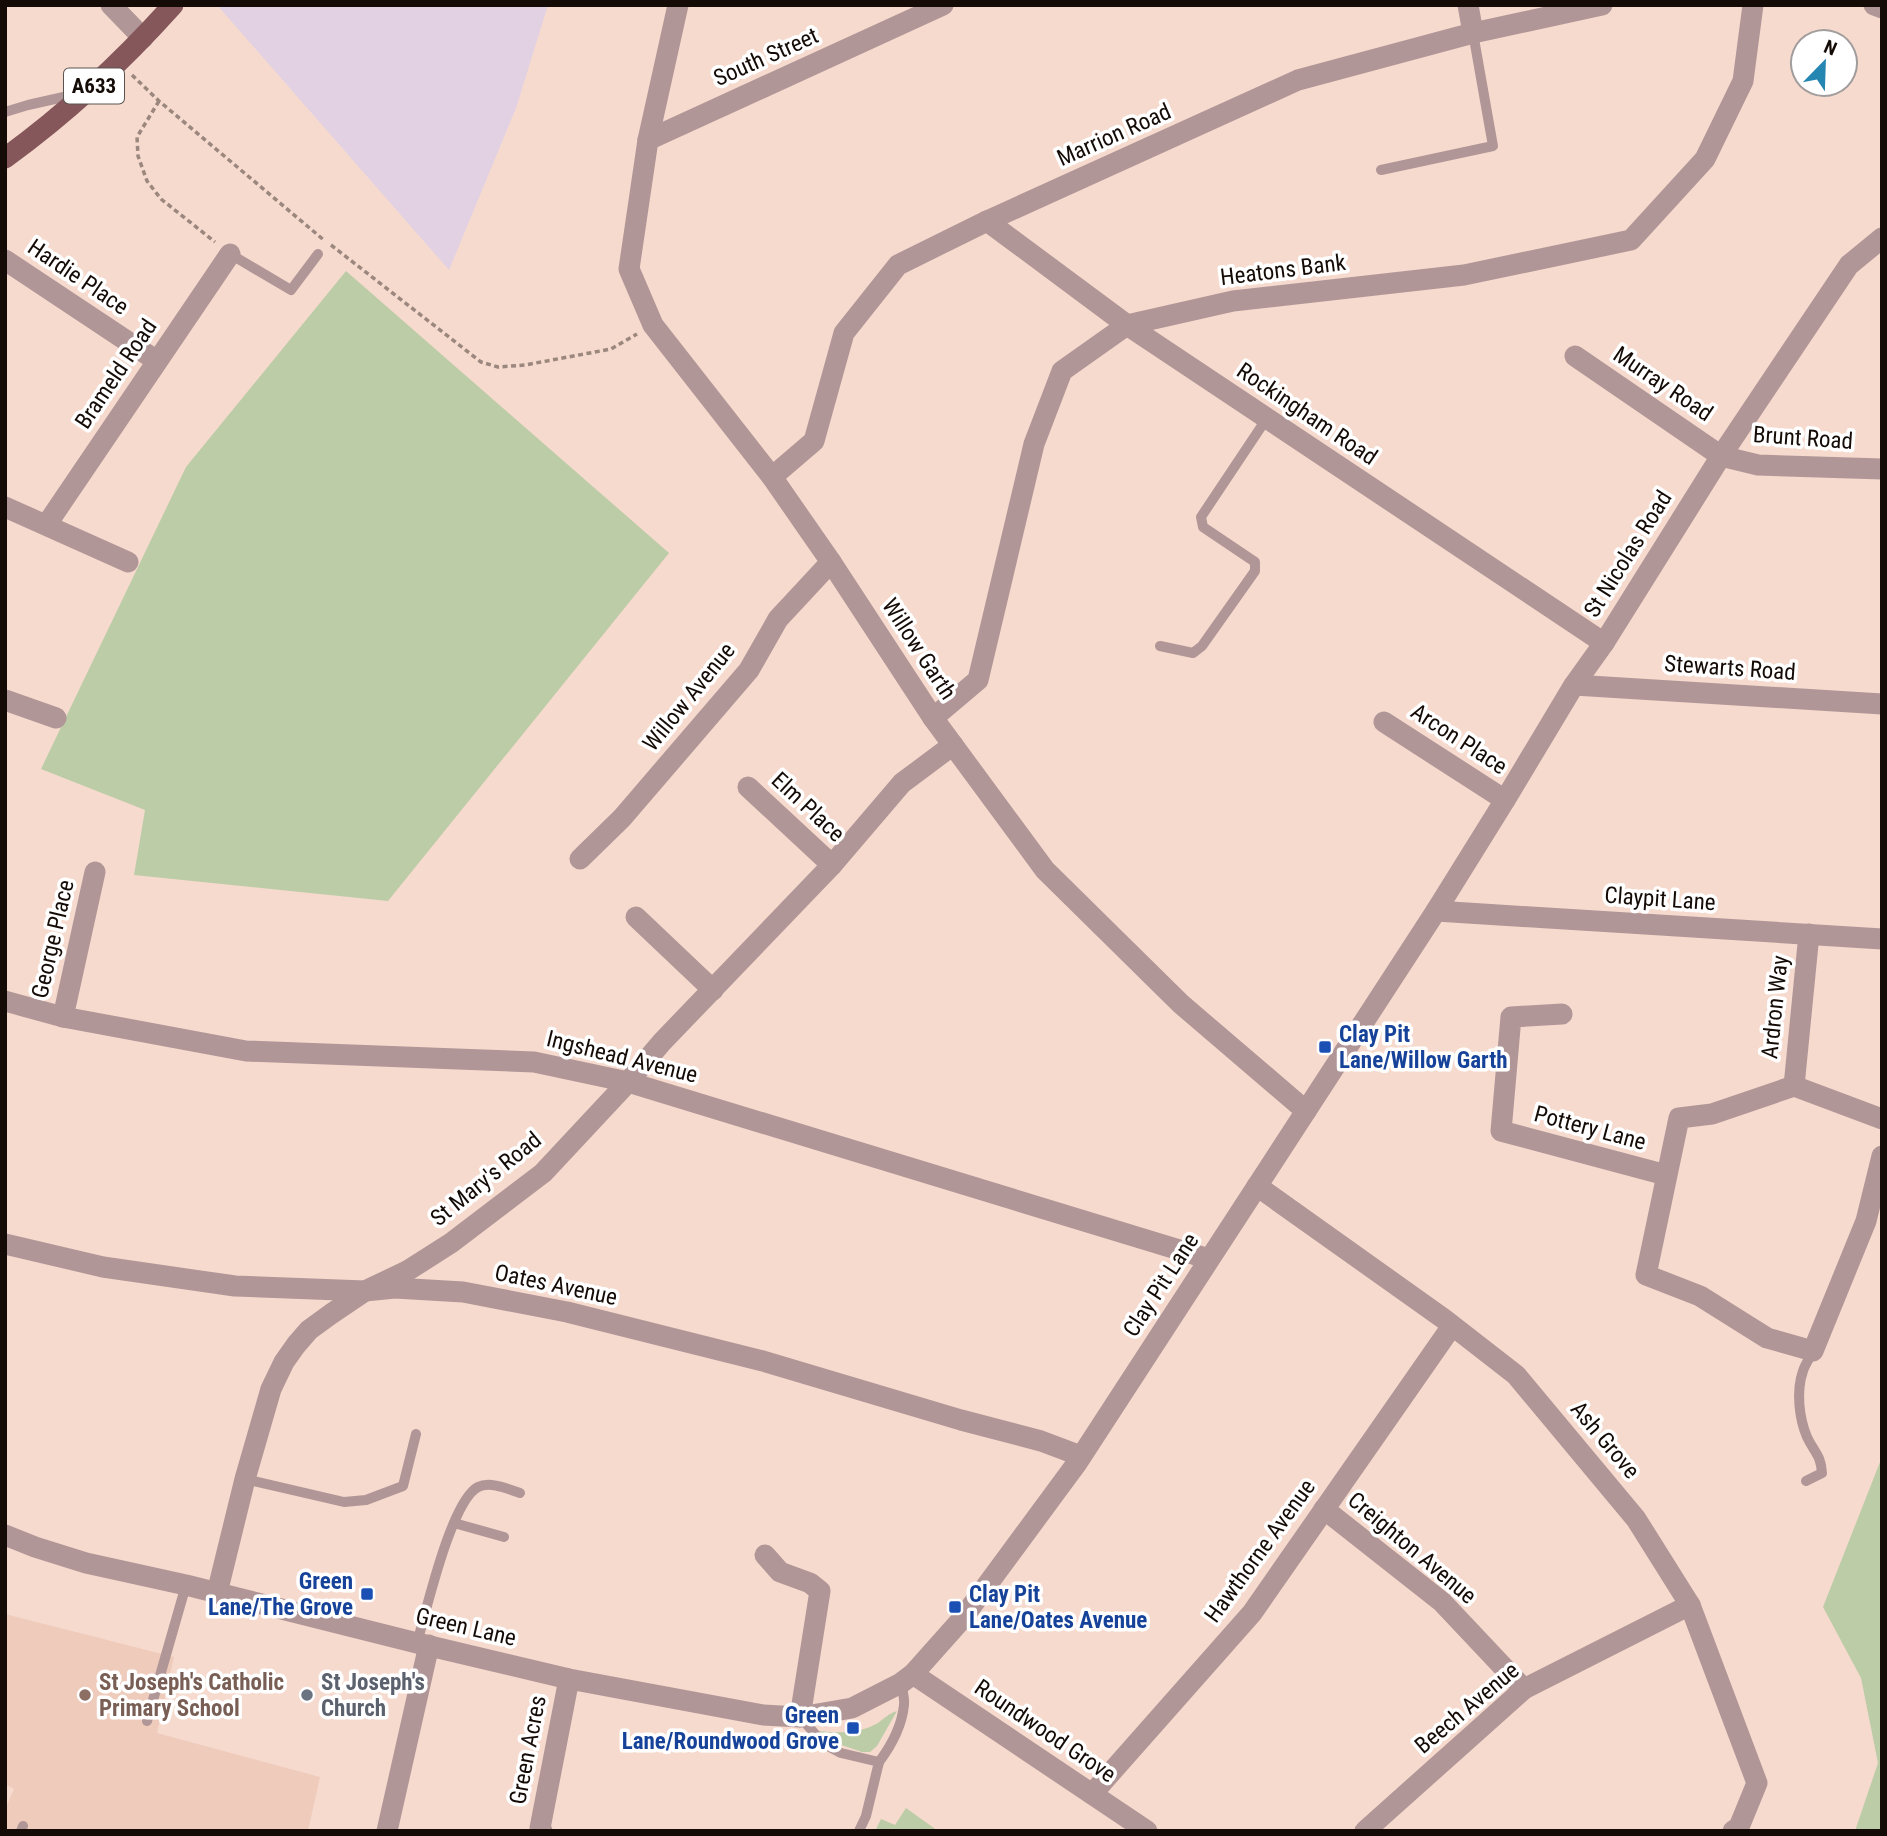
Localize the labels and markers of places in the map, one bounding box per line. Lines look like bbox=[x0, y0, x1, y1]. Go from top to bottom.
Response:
place label: Clay Pit Lane/Willow Garth bbox=[1339, 1021, 1508, 1074]
marker: Clay Pit Lane/Willow Garth bbox=[1317, 1039, 1333, 1055]
place label: Green Lane/The Grove bbox=[208, 1568, 353, 1621]
place label: Clay Pit Lane/Oates Avenue bbox=[969, 1581, 1147, 1634]
marker: Green Lane/The Grove bbox=[359, 1586, 375, 1602]
marker: Clay Pit Lane/Oates Avenue bbox=[947, 1599, 963, 1615]
place label: St Joseph's Catholic Primary School bbox=[99, 1669, 284, 1722]
place label: St Joseph's Church bbox=[321, 1669, 425, 1722]
marker: St Joseph's Catholic Primary School bbox=[77, 1687, 93, 1703]
marker: St Joseph's Church bbox=[299, 1687, 315, 1703]
place label: Green Lane/Roundwood Grove bbox=[622, 1702, 839, 1755]
marker: Green Lane/Roundwood Grove bbox=[845, 1720, 861, 1736]

